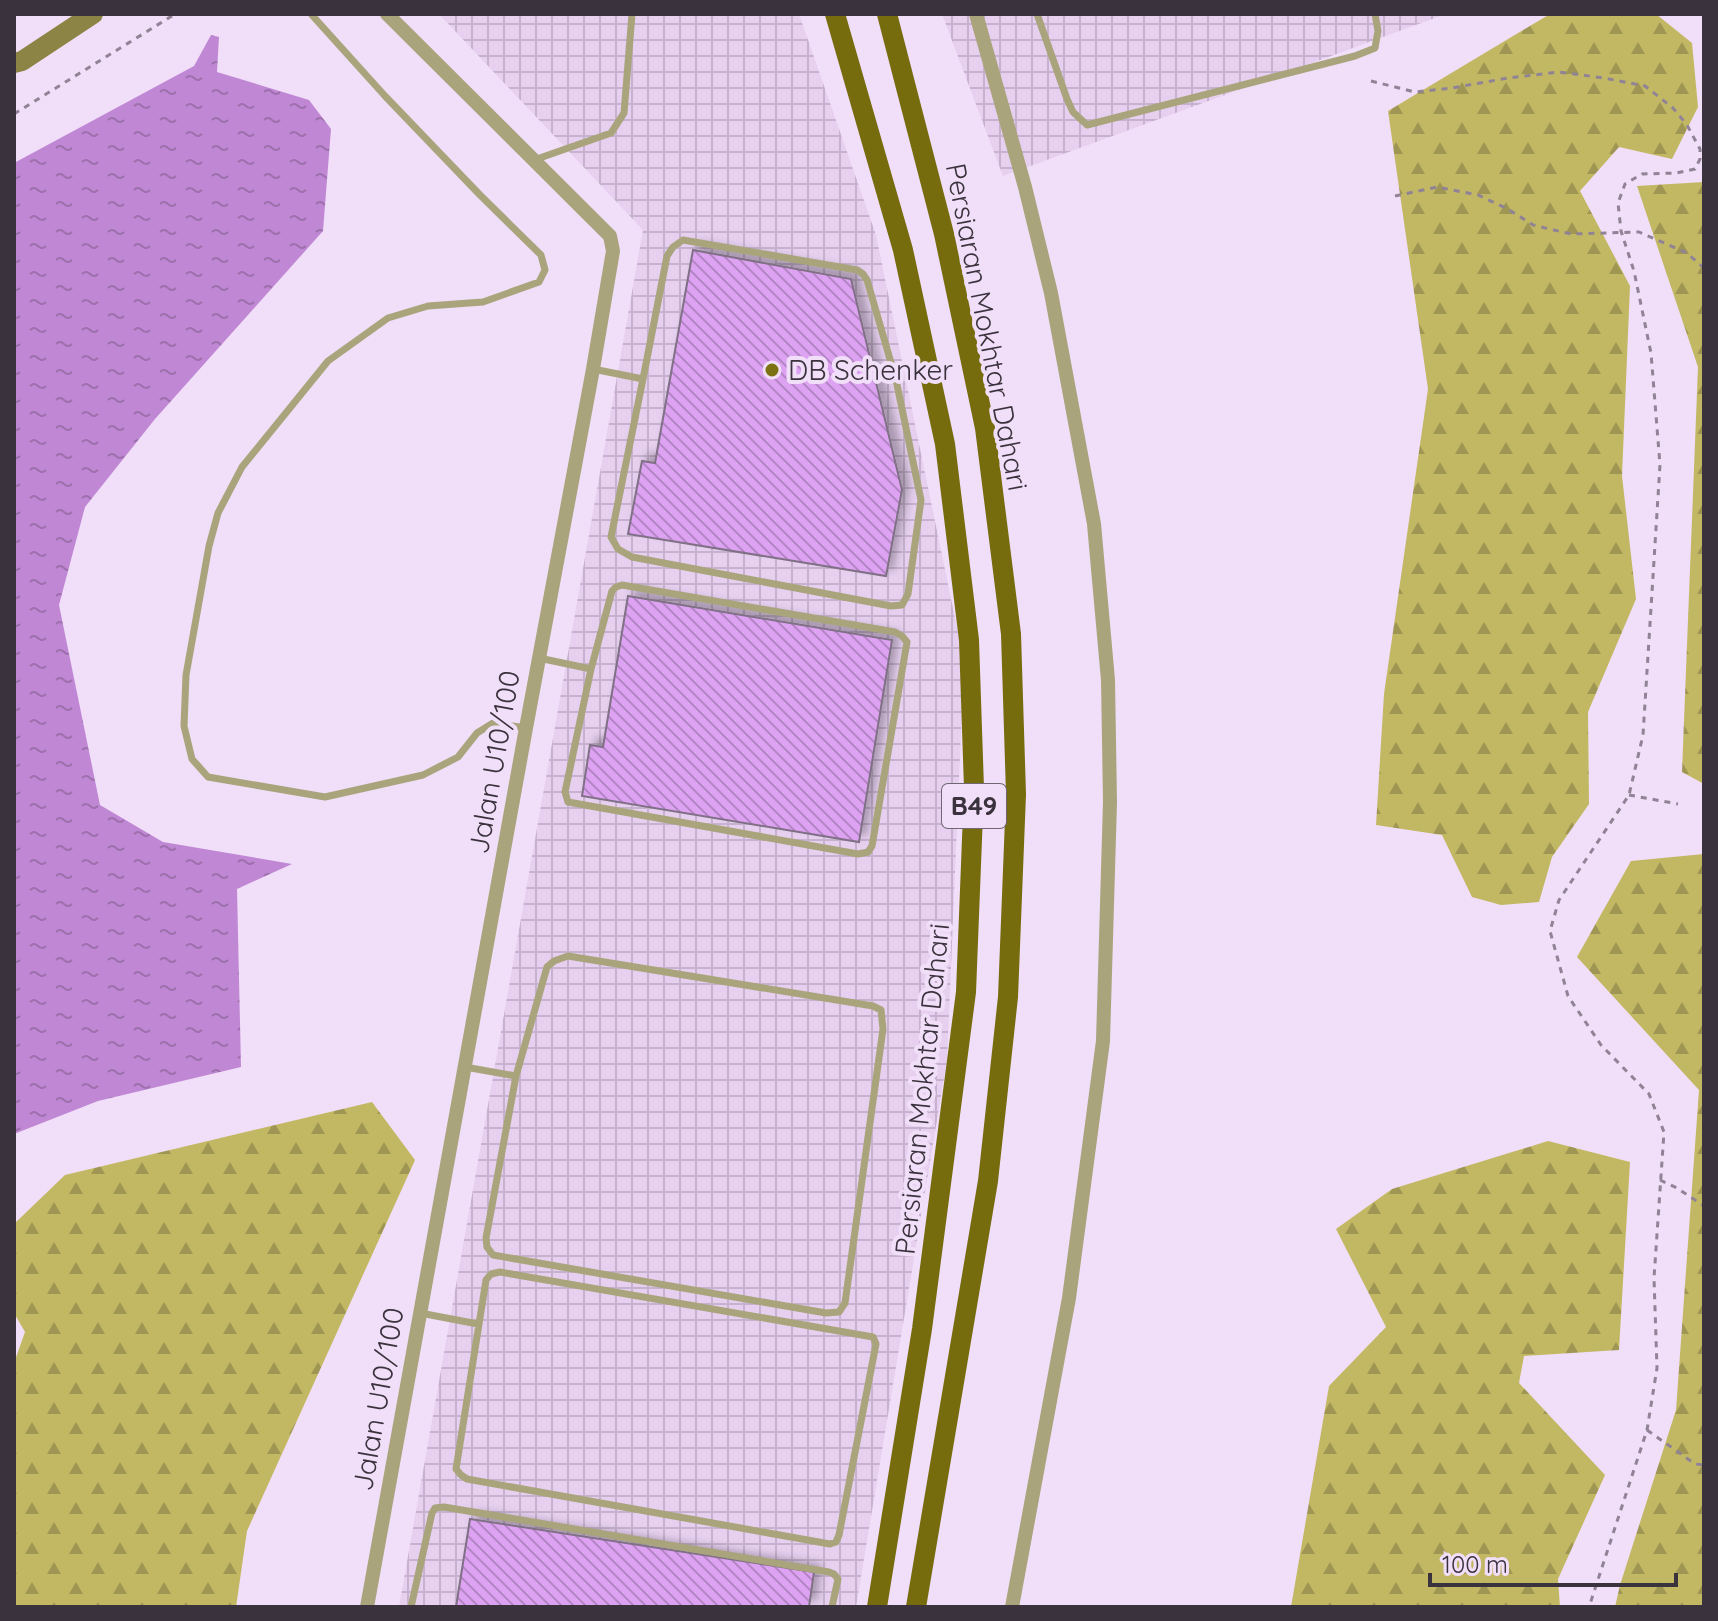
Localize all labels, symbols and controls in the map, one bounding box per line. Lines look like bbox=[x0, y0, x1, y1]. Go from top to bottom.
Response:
street label: Persiaran Mokhtar Dahari bbox=[939, 160, 1036, 494]
place label: DB Schenker bbox=[788, 352, 953, 387]
marker: DB Schenker bbox=[763, 361, 781, 379]
street label: Jalan U10/100 bbox=[460, 668, 527, 856]
road number: B49 bbox=[942, 784, 1006, 828]
street label: Persiaran Mokhtar Dahari bbox=[887, 922, 956, 1256]
street label: Jalan U10/100 bbox=[344, 1305, 411, 1493]
scale bar bbox=[1430, 1537, 1676, 1587]
text: 100 m bbox=[1442, 1549, 1508, 1579]

